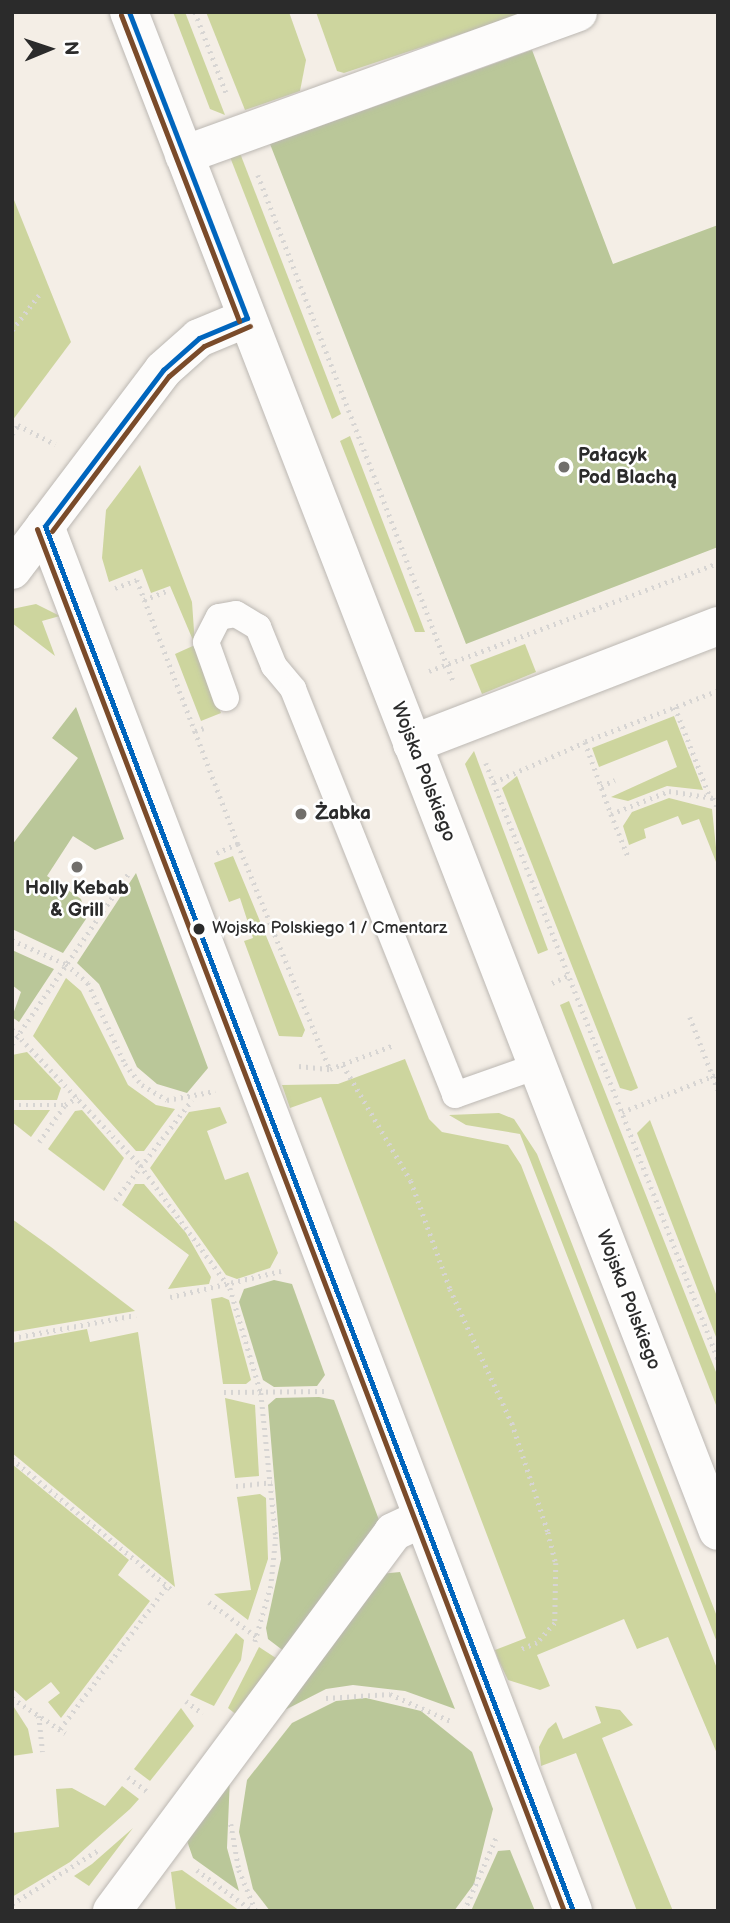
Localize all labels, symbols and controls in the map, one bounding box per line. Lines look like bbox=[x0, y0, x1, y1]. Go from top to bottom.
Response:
north arrow bbox=[14, 14, 84, 84]
text: N bbox=[59, 41, 82, 56]
place label: Pałacyk Pod Blachą bbox=[578, 445, 677, 489]
marker: Pałacyk Pod Blachą bbox=[556, 459, 572, 475]
street label: Wojska Polskiego bbox=[386, 699, 460, 845]
place label: Żabka bbox=[315, 803, 371, 825]
marker: Żabka bbox=[293, 806, 309, 822]
marker: Holly Kebab & Grill bbox=[69, 859, 85, 875]
place label: Holly Kebab & Grill bbox=[25, 878, 129, 922]
place label: Wojska Polskiego 1 / Cmentarz bbox=[212, 919, 447, 939]
marker: Wojska Polskiego 1 / Cmentarz bbox=[192, 922, 206, 936]
street label: Wojska Polskiego bbox=[591, 1227, 665, 1373]

